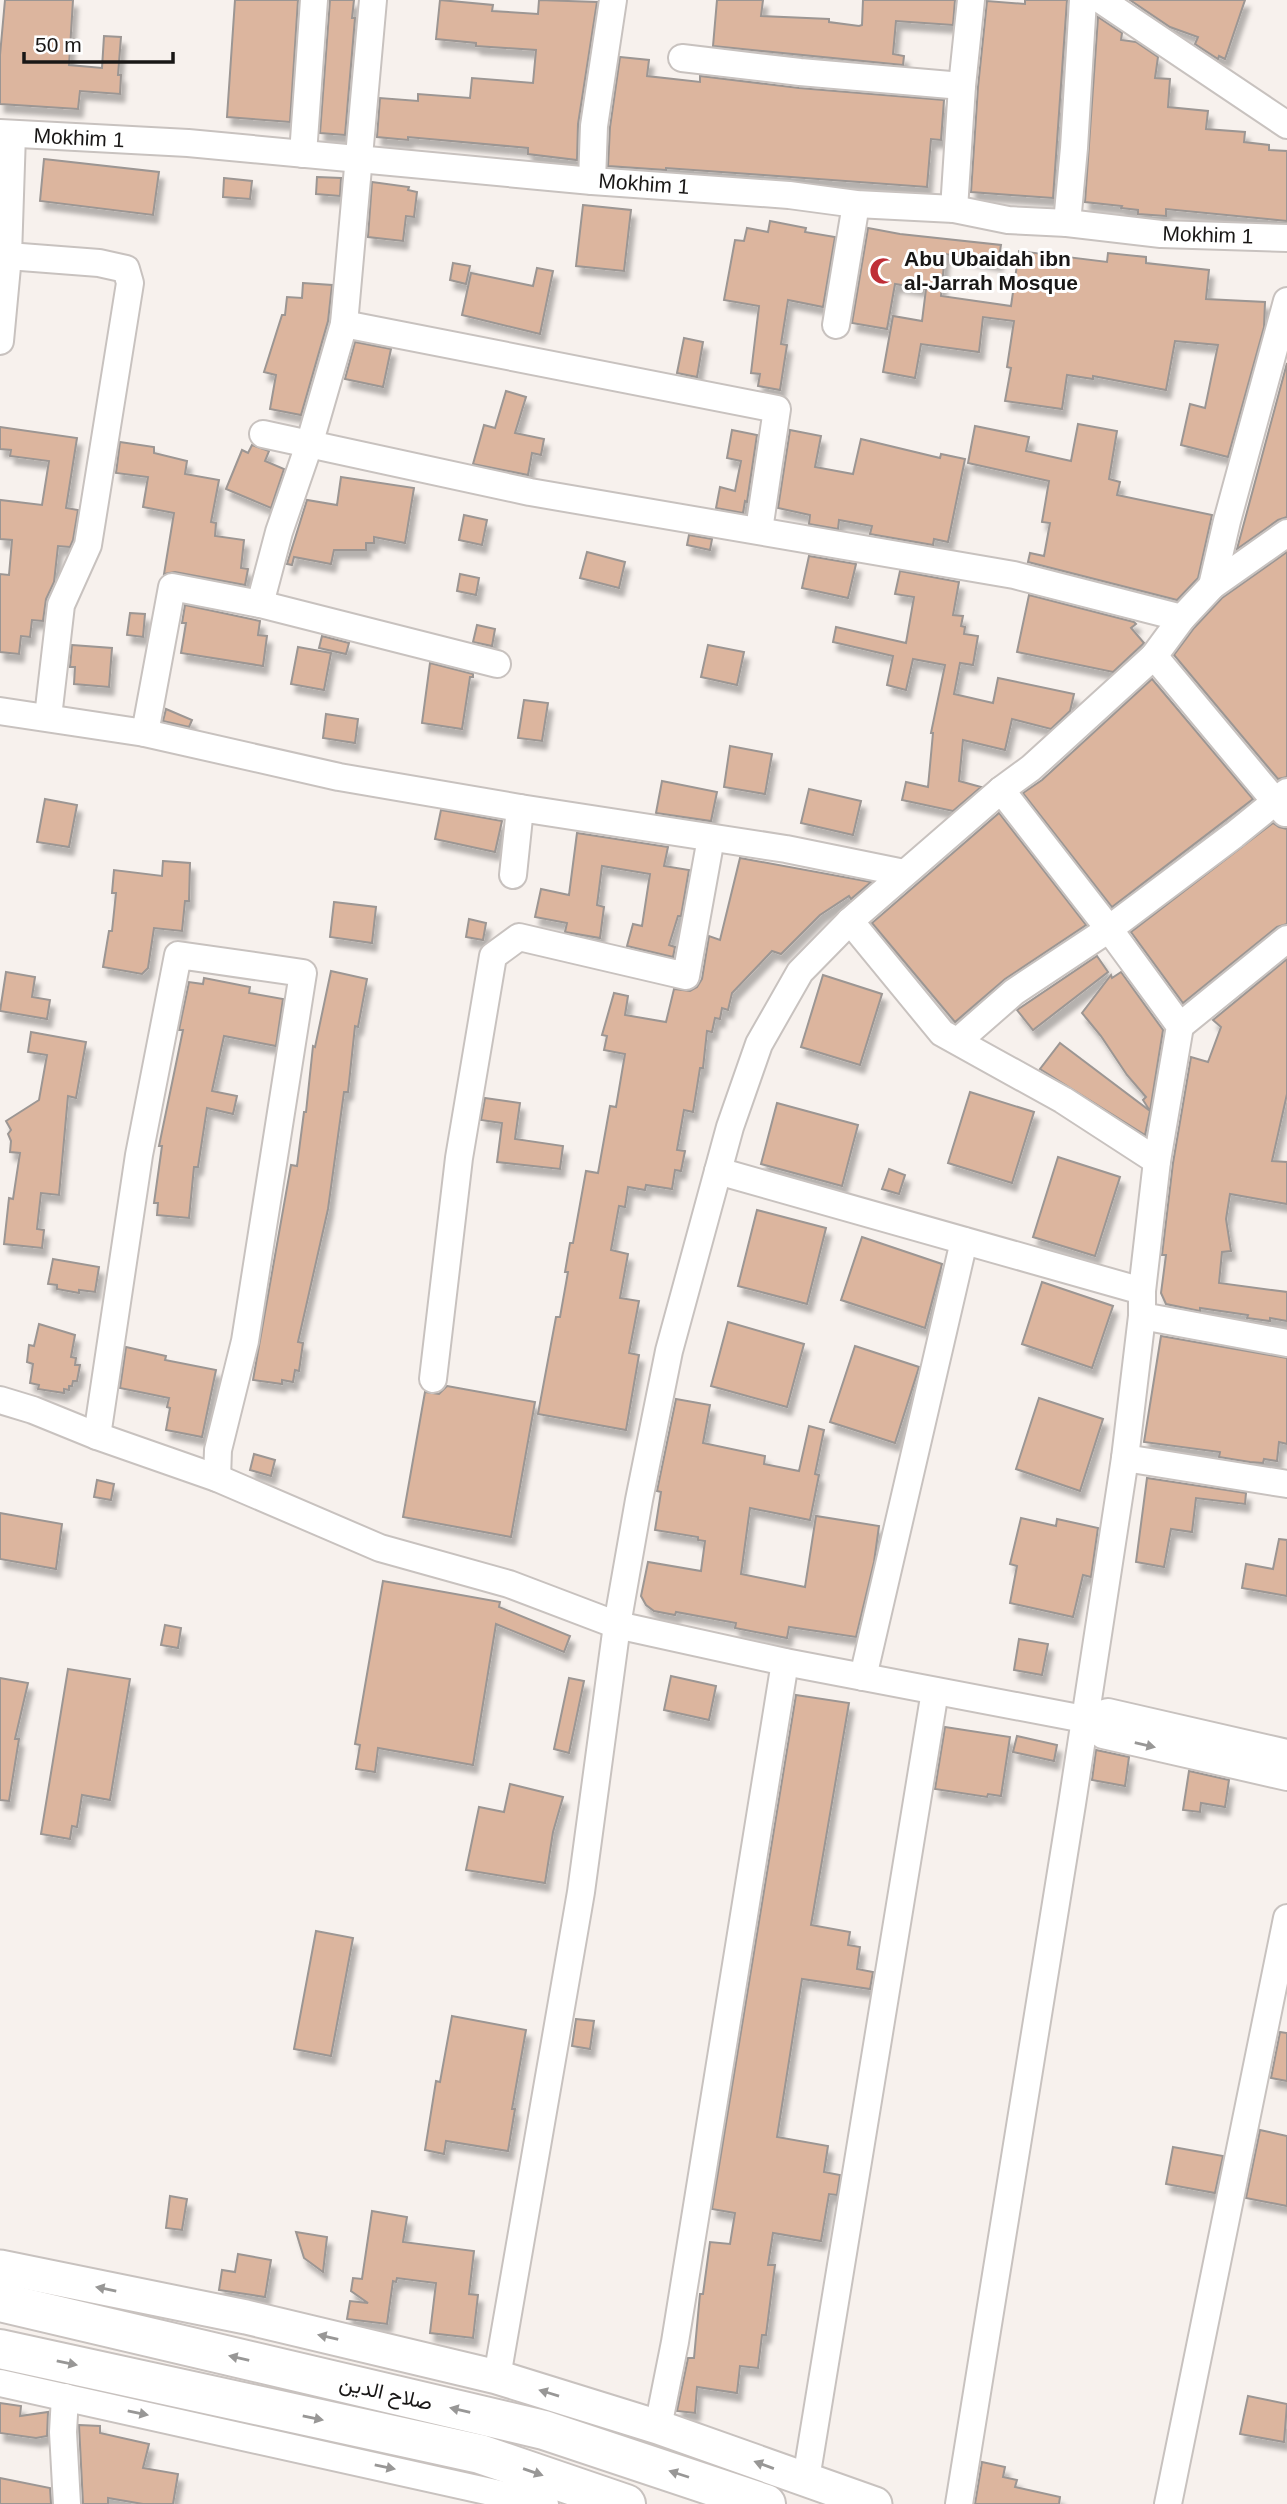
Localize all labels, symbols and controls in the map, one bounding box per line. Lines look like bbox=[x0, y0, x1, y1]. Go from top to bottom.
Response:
scale bar bbox=[24, 21, 173, 65]
text: 50 m bbox=[35, 33, 82, 56]
street label: Mokhim 1 bbox=[33, 124, 125, 151]
street label: Mokhim 1 bbox=[598, 169, 690, 198]
street label: Mokhim 1 bbox=[1162, 221, 1254, 248]
place label: Abu Ubaidah ibn al-Jarrah Mosque bbox=[904, 247, 1078, 294]
mosque icon: Abu Ubaidah ibn al-Jarrah Mosque bbox=[868, 256, 898, 286]
one-way arrow bbox=[1135, 1740, 1157, 1751]
one-way arrow bbox=[95, 2283, 117, 2294]
one-way arrow bbox=[317, 2331, 339, 2342]
one-way arrow bbox=[228, 2352, 250, 2363]
one-way arrow bbox=[56, 2358, 78, 2369]
street label: صلاح الدين bbox=[337, 2371, 435, 2417]
one-way arrow bbox=[538, 2387, 559, 2397]
one-way arrow bbox=[449, 2404, 471, 2415]
one-way arrow bbox=[127, 2408, 149, 2419]
one-way arrow bbox=[302, 2413, 324, 2424]
one-way arrow bbox=[754, 2459, 775, 2470]
one-way arrow bbox=[374, 2462, 396, 2473]
one-way arrow bbox=[523, 2467, 544, 2478]
one-way arrow bbox=[668, 2468, 689, 2478]

